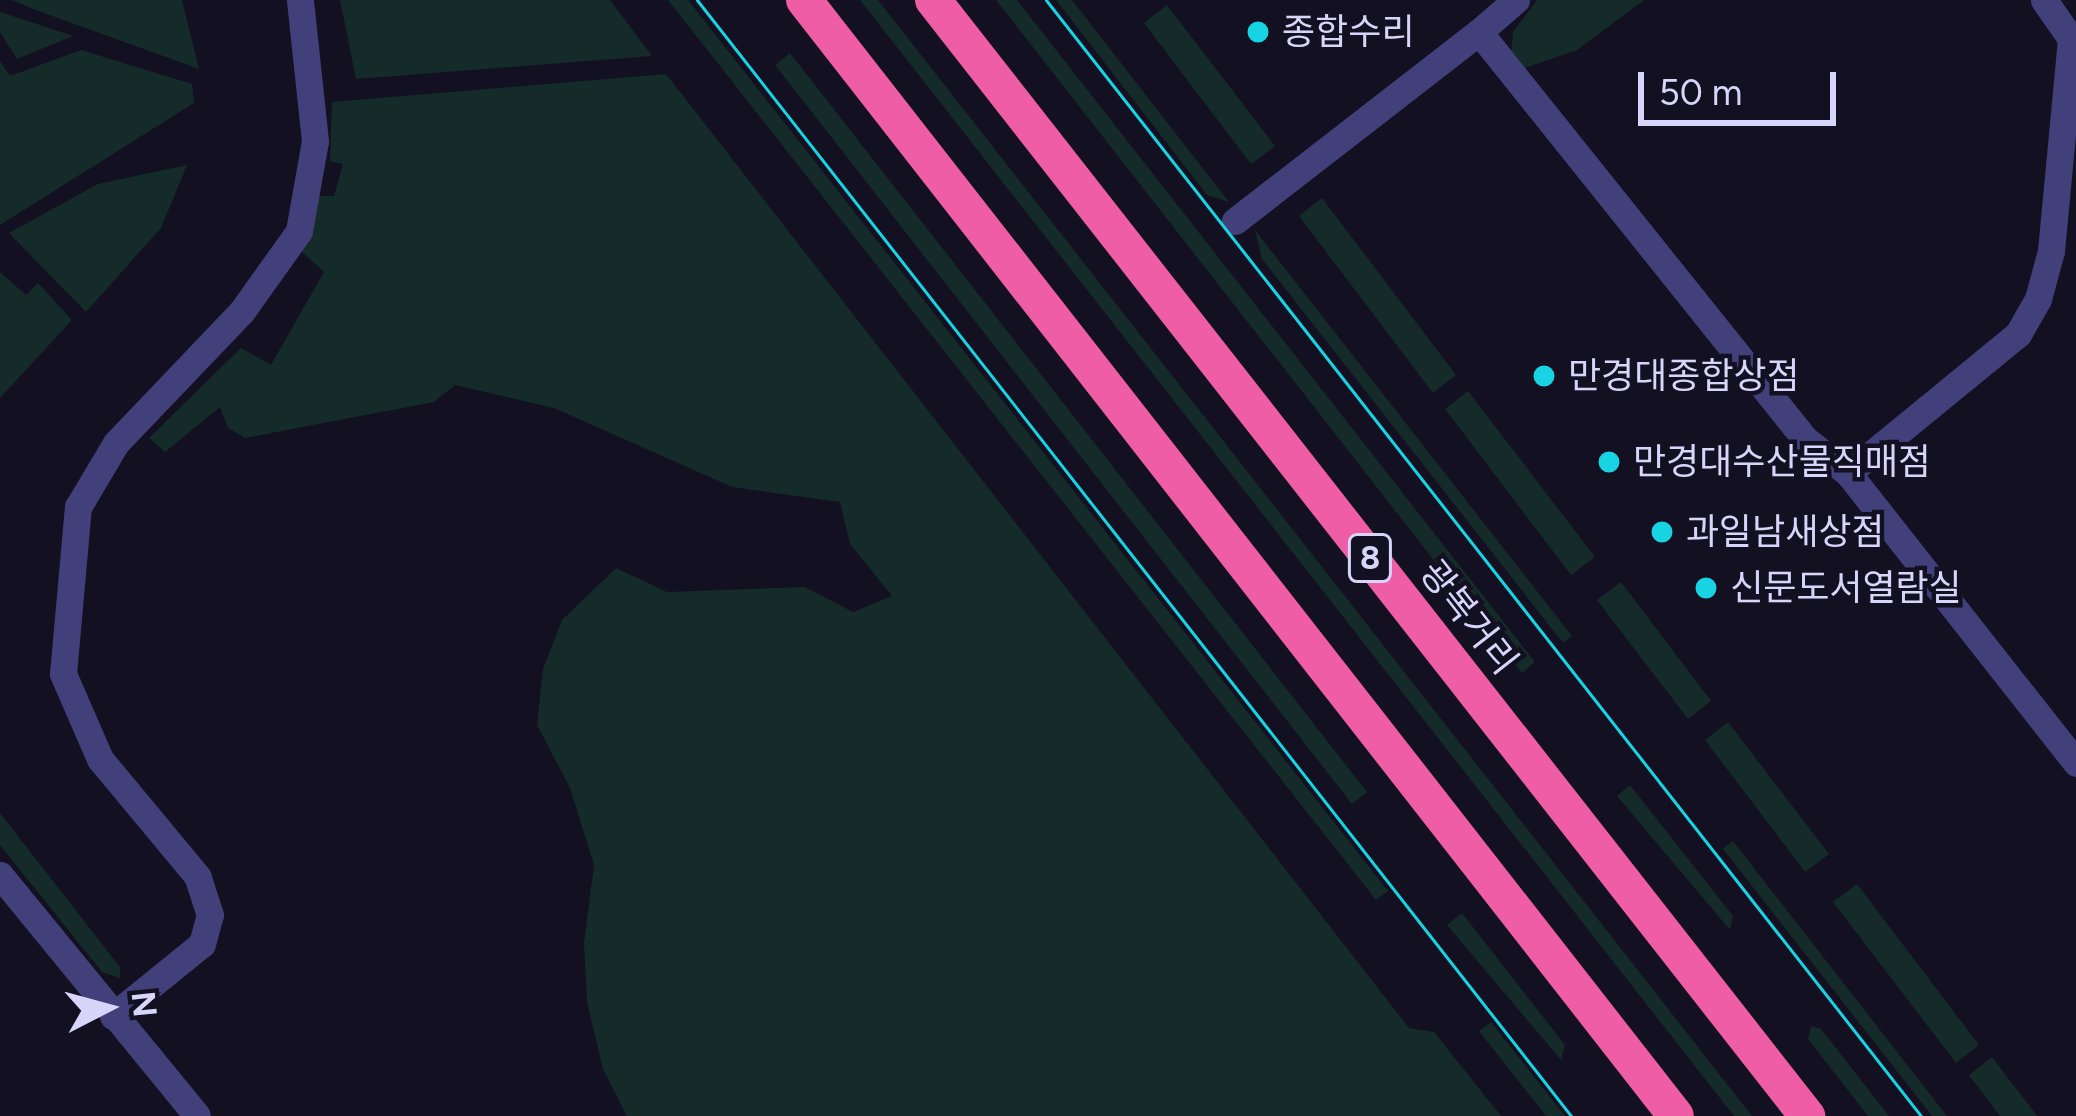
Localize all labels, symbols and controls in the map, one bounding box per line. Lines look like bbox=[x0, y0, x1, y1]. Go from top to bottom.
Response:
place label: 종합수리 bbox=[1282, 10, 1414, 54]
marker: 종합수리 bbox=[1245, 19, 1271, 45]
scale bar bbox=[1644, 48, 1842, 122]
text: 50 m bbox=[1659, 71, 1742, 114]
place label: 만경대종합상점 bbox=[1568, 354, 1800, 398]
marker: 만경대종합상점 bbox=[1531, 363, 1557, 389]
place label: 만경대수산물직매점 bbox=[1633, 440, 1931, 484]
marker: 만경대수산물직매점 bbox=[1596, 449, 1622, 475]
place label: 과일남새상점 bbox=[1686, 510, 1885, 554]
marker: 과일남새상점 bbox=[1649, 519, 1675, 545]
road number: 8 bbox=[1346, 531, 1394, 585]
street label: 광복거리 bbox=[1411, 552, 1527, 682]
place label: 신문도서열람실 bbox=[1730, 566, 1962, 610]
marker: 신문도서열람실 bbox=[1693, 575, 1719, 601]
north arrow bbox=[48, 948, 168, 1068]
text: N bbox=[124, 989, 165, 1019]

